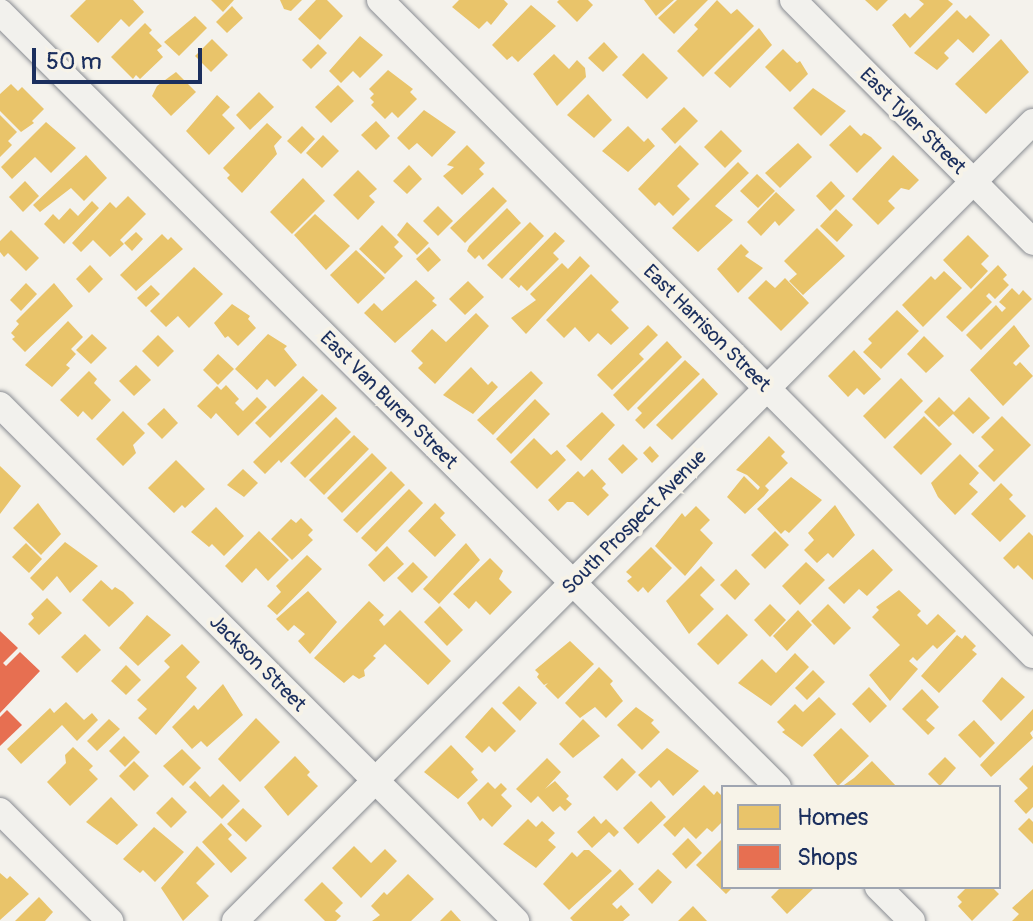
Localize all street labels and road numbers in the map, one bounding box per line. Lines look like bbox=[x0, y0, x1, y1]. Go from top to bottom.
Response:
street label: East Tyler Street bbox=[855, 63, 971, 179]
street label: East Harrison Street bbox=[638, 259, 776, 397]
street label: East Van Buren Street bbox=[315, 326, 463, 474]
street label: South Prospect Avenue bbox=[557, 445, 711, 599]
street label: Jackson Street bbox=[205, 610, 311, 716]

